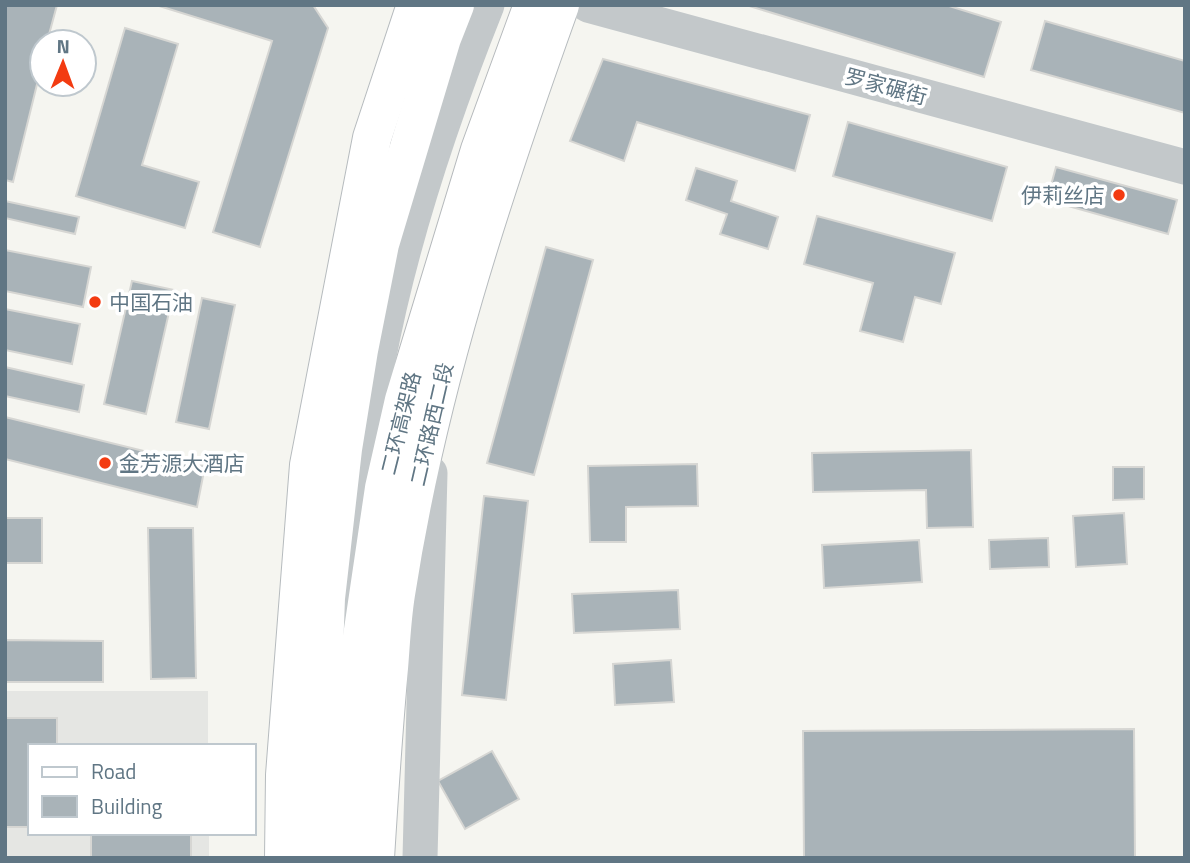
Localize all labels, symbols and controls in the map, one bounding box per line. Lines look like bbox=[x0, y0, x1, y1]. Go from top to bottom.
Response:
north arrow bbox=[28, 28, 98, 98]
text: N bbox=[56, 31, 70, 60]
street label: 罗家碾街 bbox=[841, 60, 931, 112]
place label: 伊莉丝店 bbox=[1021, 179, 1105, 211]
marker: 伊莉丝店 bbox=[1111, 187, 1127, 203]
place label: 中国石油 bbox=[109, 286, 193, 318]
marker: 中国石油 bbox=[87, 294, 103, 310]
street label: 二环路西二段 bbox=[401, 359, 461, 489]
street label: 二环高架路 bbox=[372, 368, 428, 478]
place label: 金芳源大酒店 bbox=[119, 447, 245, 479]
marker: 金芳源大酒店 bbox=[97, 455, 113, 471]
legend bbox=[28, 744, 256, 835]
text: Road bbox=[91, 755, 136, 787]
text: Building bbox=[91, 790, 163, 822]

